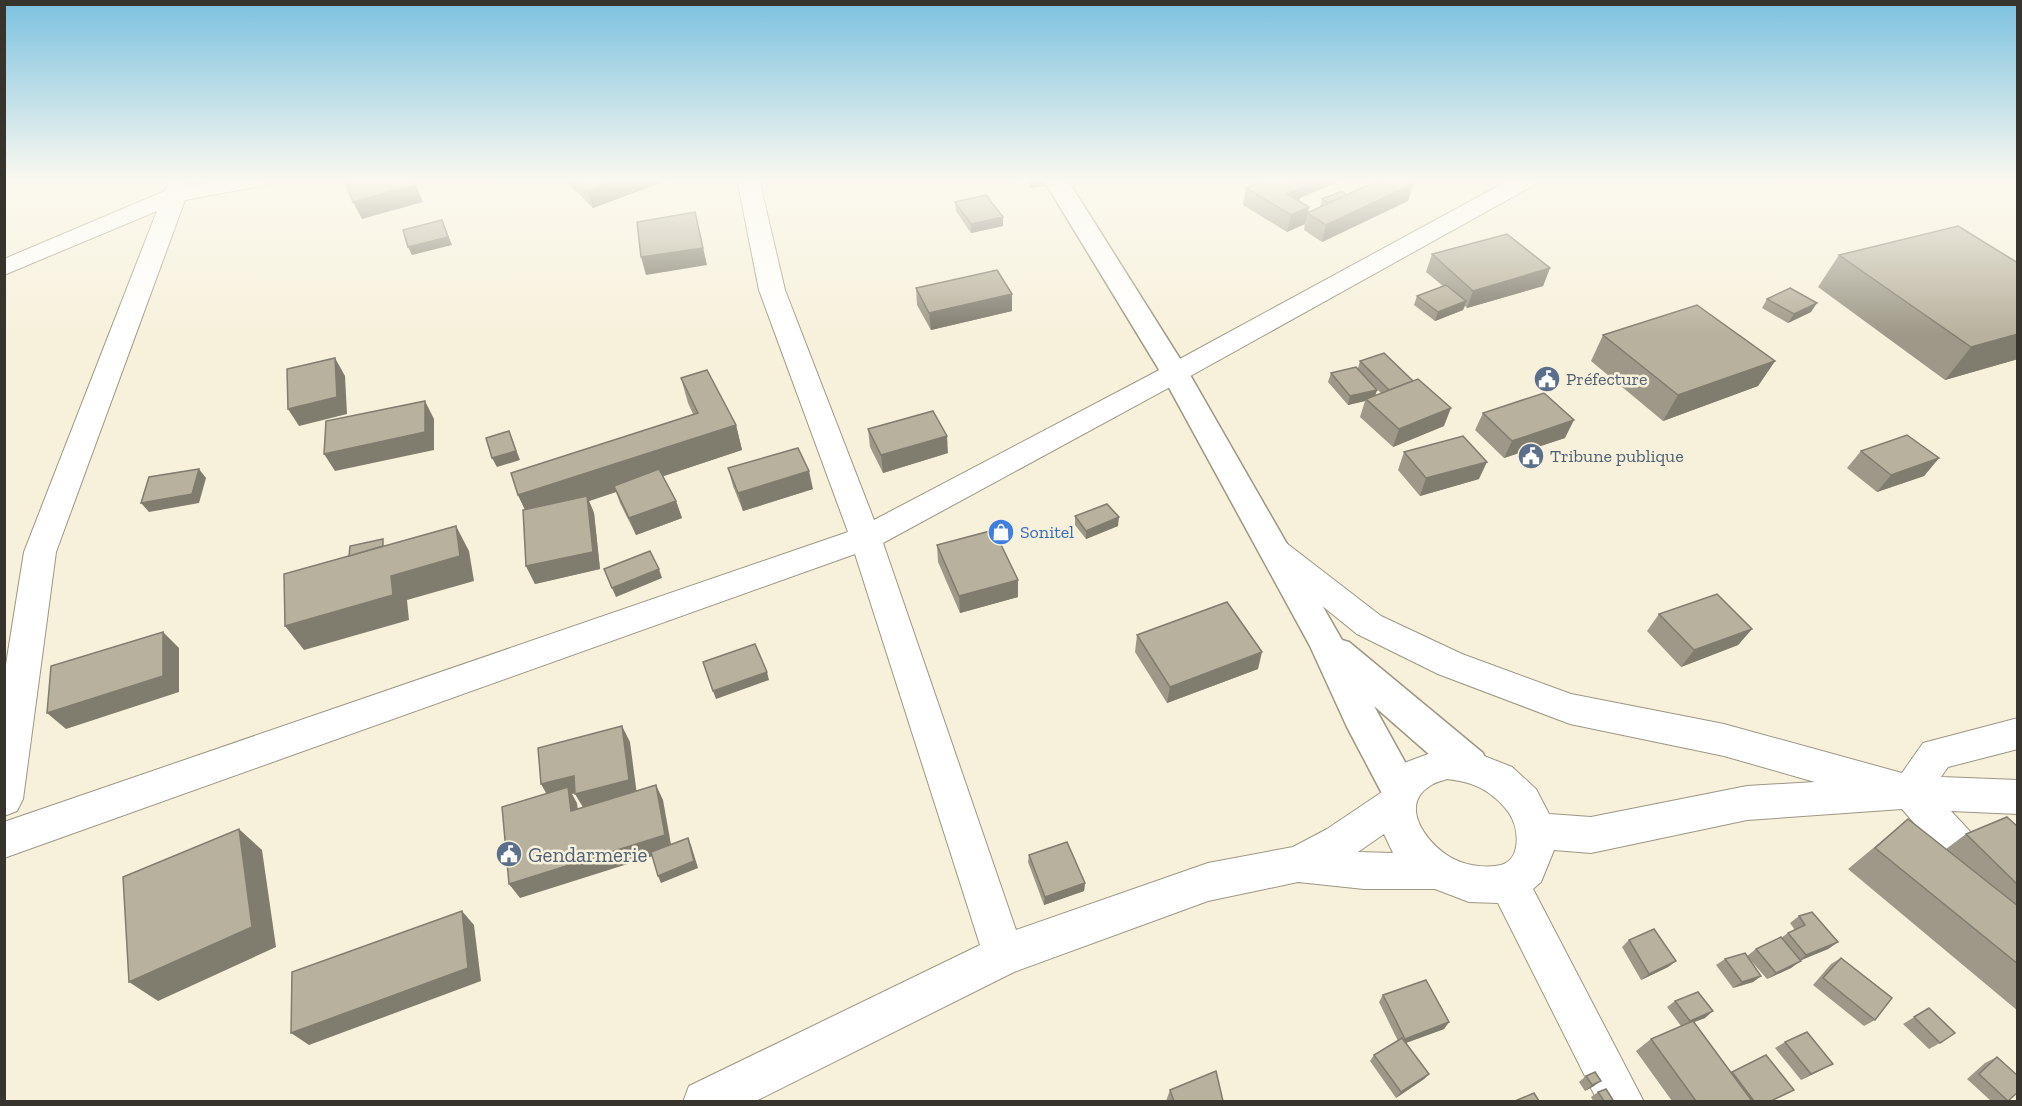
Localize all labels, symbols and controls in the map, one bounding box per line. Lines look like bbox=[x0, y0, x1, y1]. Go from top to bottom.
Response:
public building icon: Préfecture bbox=[1532, 364, 1562, 394]
place label: Préfecture bbox=[1566, 368, 1648, 390]
public building icon: Tribune publique bbox=[1516, 441, 1546, 471]
place label: Tribune publique bbox=[1550, 445, 1684, 467]
shop icon: Sonitel bbox=[986, 517, 1016, 547]
place label: Sonitel bbox=[1020, 521, 1074, 543]
public building icon: Gendarmerie bbox=[494, 839, 524, 869]
place label: Gendarmerie bbox=[528, 842, 648, 867]

